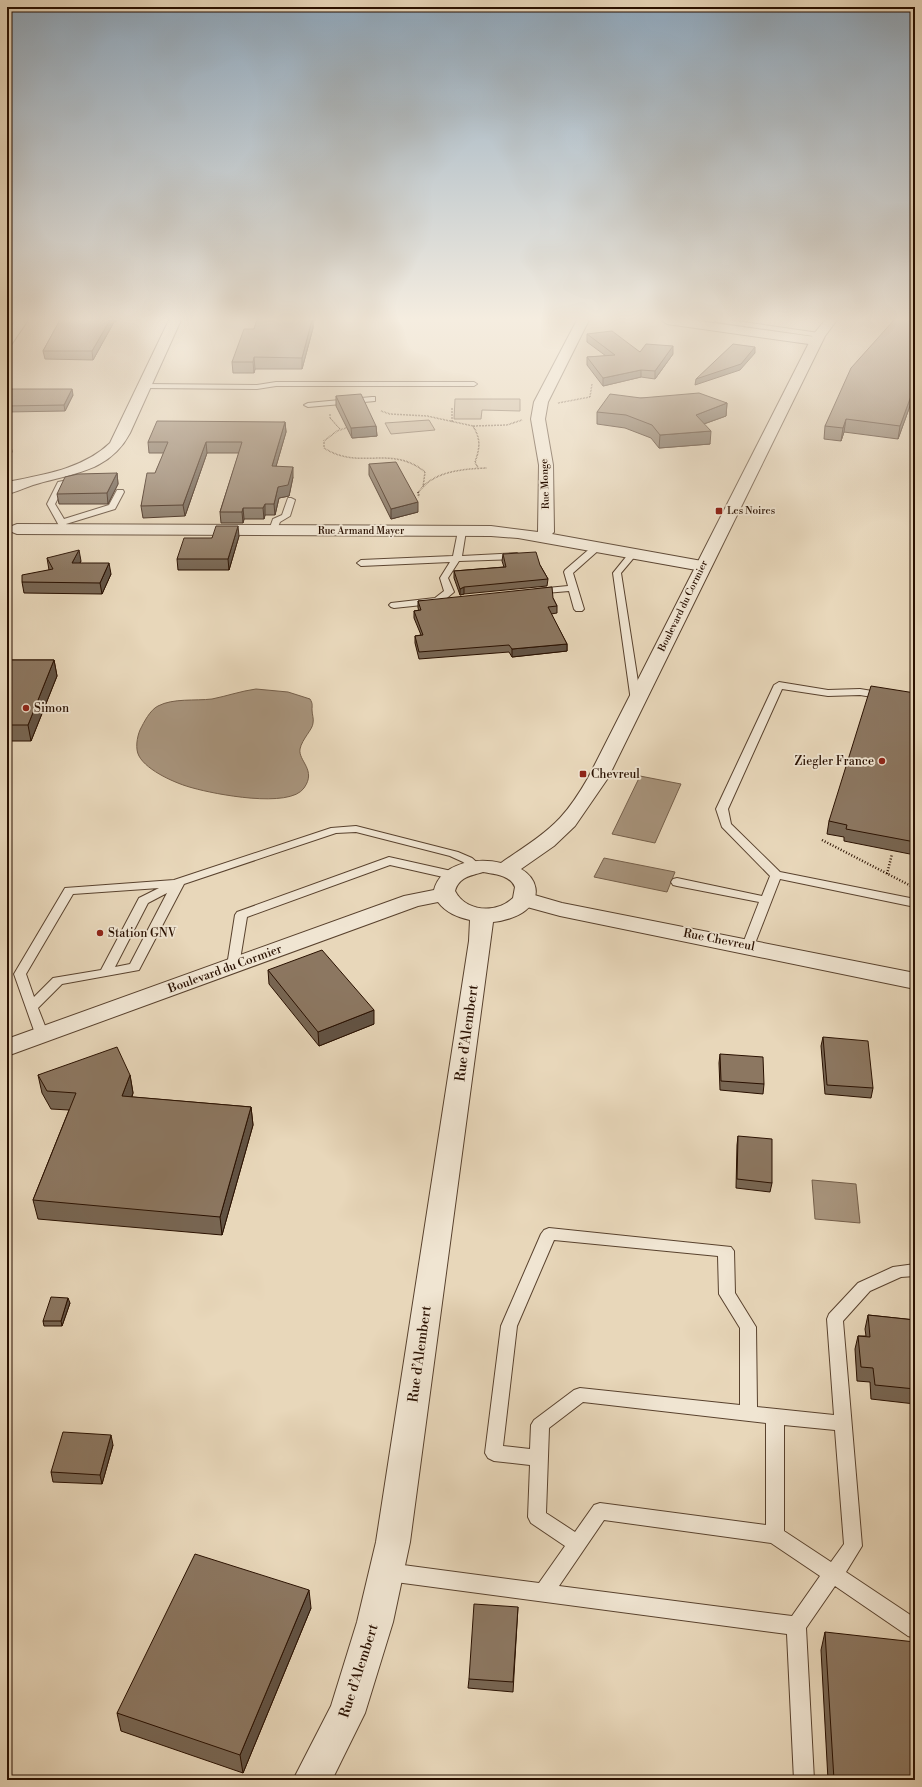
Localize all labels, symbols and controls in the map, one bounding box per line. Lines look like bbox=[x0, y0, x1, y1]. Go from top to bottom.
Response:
street label: Rue Monge bbox=[538, 459, 552, 509]
place label: Les Noires bbox=[727, 505, 775, 517]
marker: Les Noires bbox=[714, 506, 724, 516]
street label: Rue Armand Mayer bbox=[318, 525, 405, 537]
street label: Boulevard du Cormier bbox=[655, 558, 711, 655]
place label: Simon bbox=[34, 701, 69, 716]
marker: Simon bbox=[21, 703, 31, 713]
place label: Ziegler France bbox=[794, 754, 874, 769]
marker: Ziegler France bbox=[877, 756, 887, 766]
place label: Chevreul bbox=[591, 767, 640, 782]
marker: Chevreul bbox=[578, 769, 588, 779]
place label: Station GNV bbox=[108, 926, 177, 941]
street label: Rue Chevreul bbox=[682, 926, 756, 954]
marker: Station GNV bbox=[95, 928, 105, 938]
street label: Boulevard du Cormier bbox=[165, 941, 284, 997]
street label: Rue d’Alembert bbox=[451, 983, 483, 1083]
street label: Rue d’Alembert bbox=[404, 1304, 436, 1404]
street label: Rue d’Alembert bbox=[335, 1622, 383, 1720]

